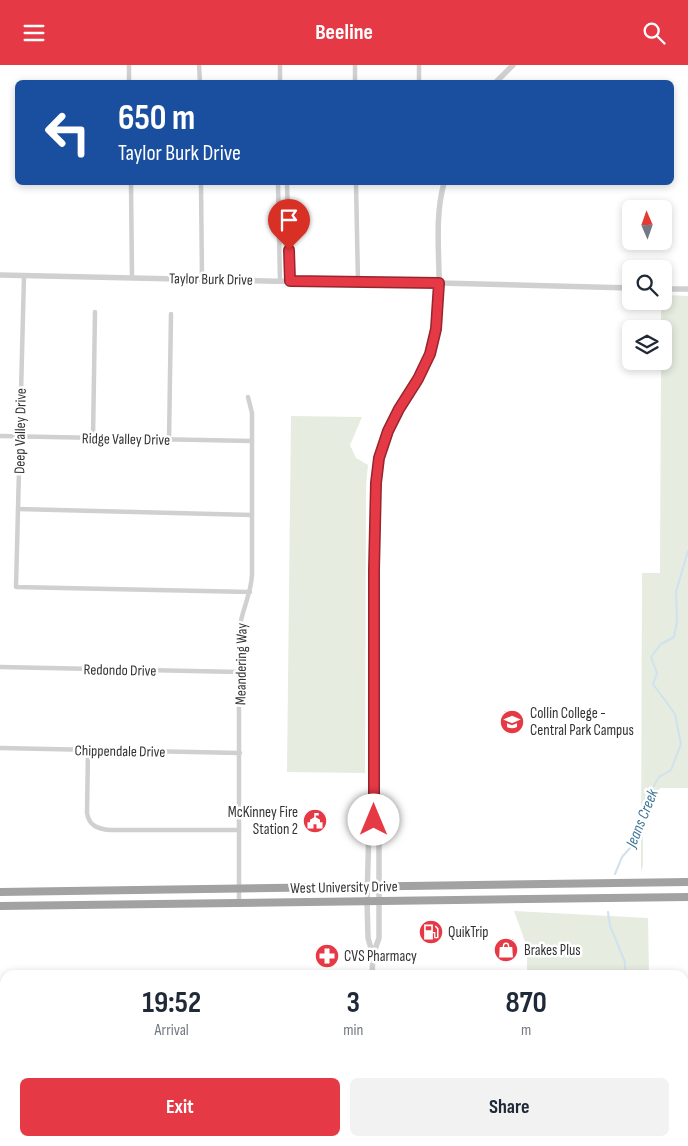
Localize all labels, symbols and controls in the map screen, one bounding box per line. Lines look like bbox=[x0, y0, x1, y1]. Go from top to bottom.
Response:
icon: menu bbox=[20, 19, 48, 47]
text: Beeline bbox=[315, 19, 373, 46]
icon: search bbox=[640, 19, 668, 47]
text: 650 m bbox=[118, 97, 195, 140]
icon: left bbox=[35, 100, 100, 165]
text: Taylor Burk Drive bbox=[118, 140, 241, 167]
pin bbox=[268, 199, 310, 250]
north arrow bbox=[622, 200, 672, 250]
map controls bbox=[622, 200, 672, 370]
icon: arrive bbox=[275, 206, 303, 234]
button: search bbox=[622, 260, 672, 310]
street label: Taylor Burk Drive bbox=[169, 269, 253, 290]
button: layers bbox=[622, 320, 672, 370]
street label: Deep Valley Drive bbox=[10, 388, 31, 474]
street label: Ridge Valley Drive bbox=[82, 429, 170, 450]
street label: Meandering Way bbox=[231, 623, 252, 705]
street label: Redondo Drive bbox=[83, 660, 157, 681]
place label: Collin College - Central Park Campus bbox=[530, 704, 634, 740]
school or university icon: Collin College - Central Park Campus bbox=[499, 709, 525, 735]
street label: Chippendale Drive bbox=[74, 741, 166, 762]
water label: Jeans Creek bbox=[622, 786, 663, 851]
position arrow bbox=[347, 793, 399, 845]
place label: McKinney Fire Station 2 bbox=[228, 803, 298, 839]
public building icon: McKinney Fire Station 2 bbox=[302, 808, 328, 834]
street label: West University Drive bbox=[290, 877, 398, 898]
fuel station icon: QuikTrip bbox=[418, 919, 444, 945]
place label: QuikTrip bbox=[448, 923, 488, 942]
shop icon: Brakes Plus bbox=[493, 937, 519, 963]
place label: Brakes Plus bbox=[524, 941, 581, 960]
pharmacy icon: CVS Pharmacy bbox=[314, 943, 340, 969]
place label: CVS Pharmacy bbox=[344, 947, 417, 966]
text: 19:52 bbox=[142, 985, 201, 1021]
text: 3 bbox=[347, 985, 360, 1021]
text: 870 bbox=[506, 985, 547, 1021]
text: Arrival bbox=[154, 1021, 189, 1040]
text: min bbox=[343, 1021, 363, 1040]
text: m bbox=[521, 1021, 531, 1040]
button: Exit bbox=[20, 1078, 340, 1136]
button: Share bbox=[350, 1078, 669, 1136]

